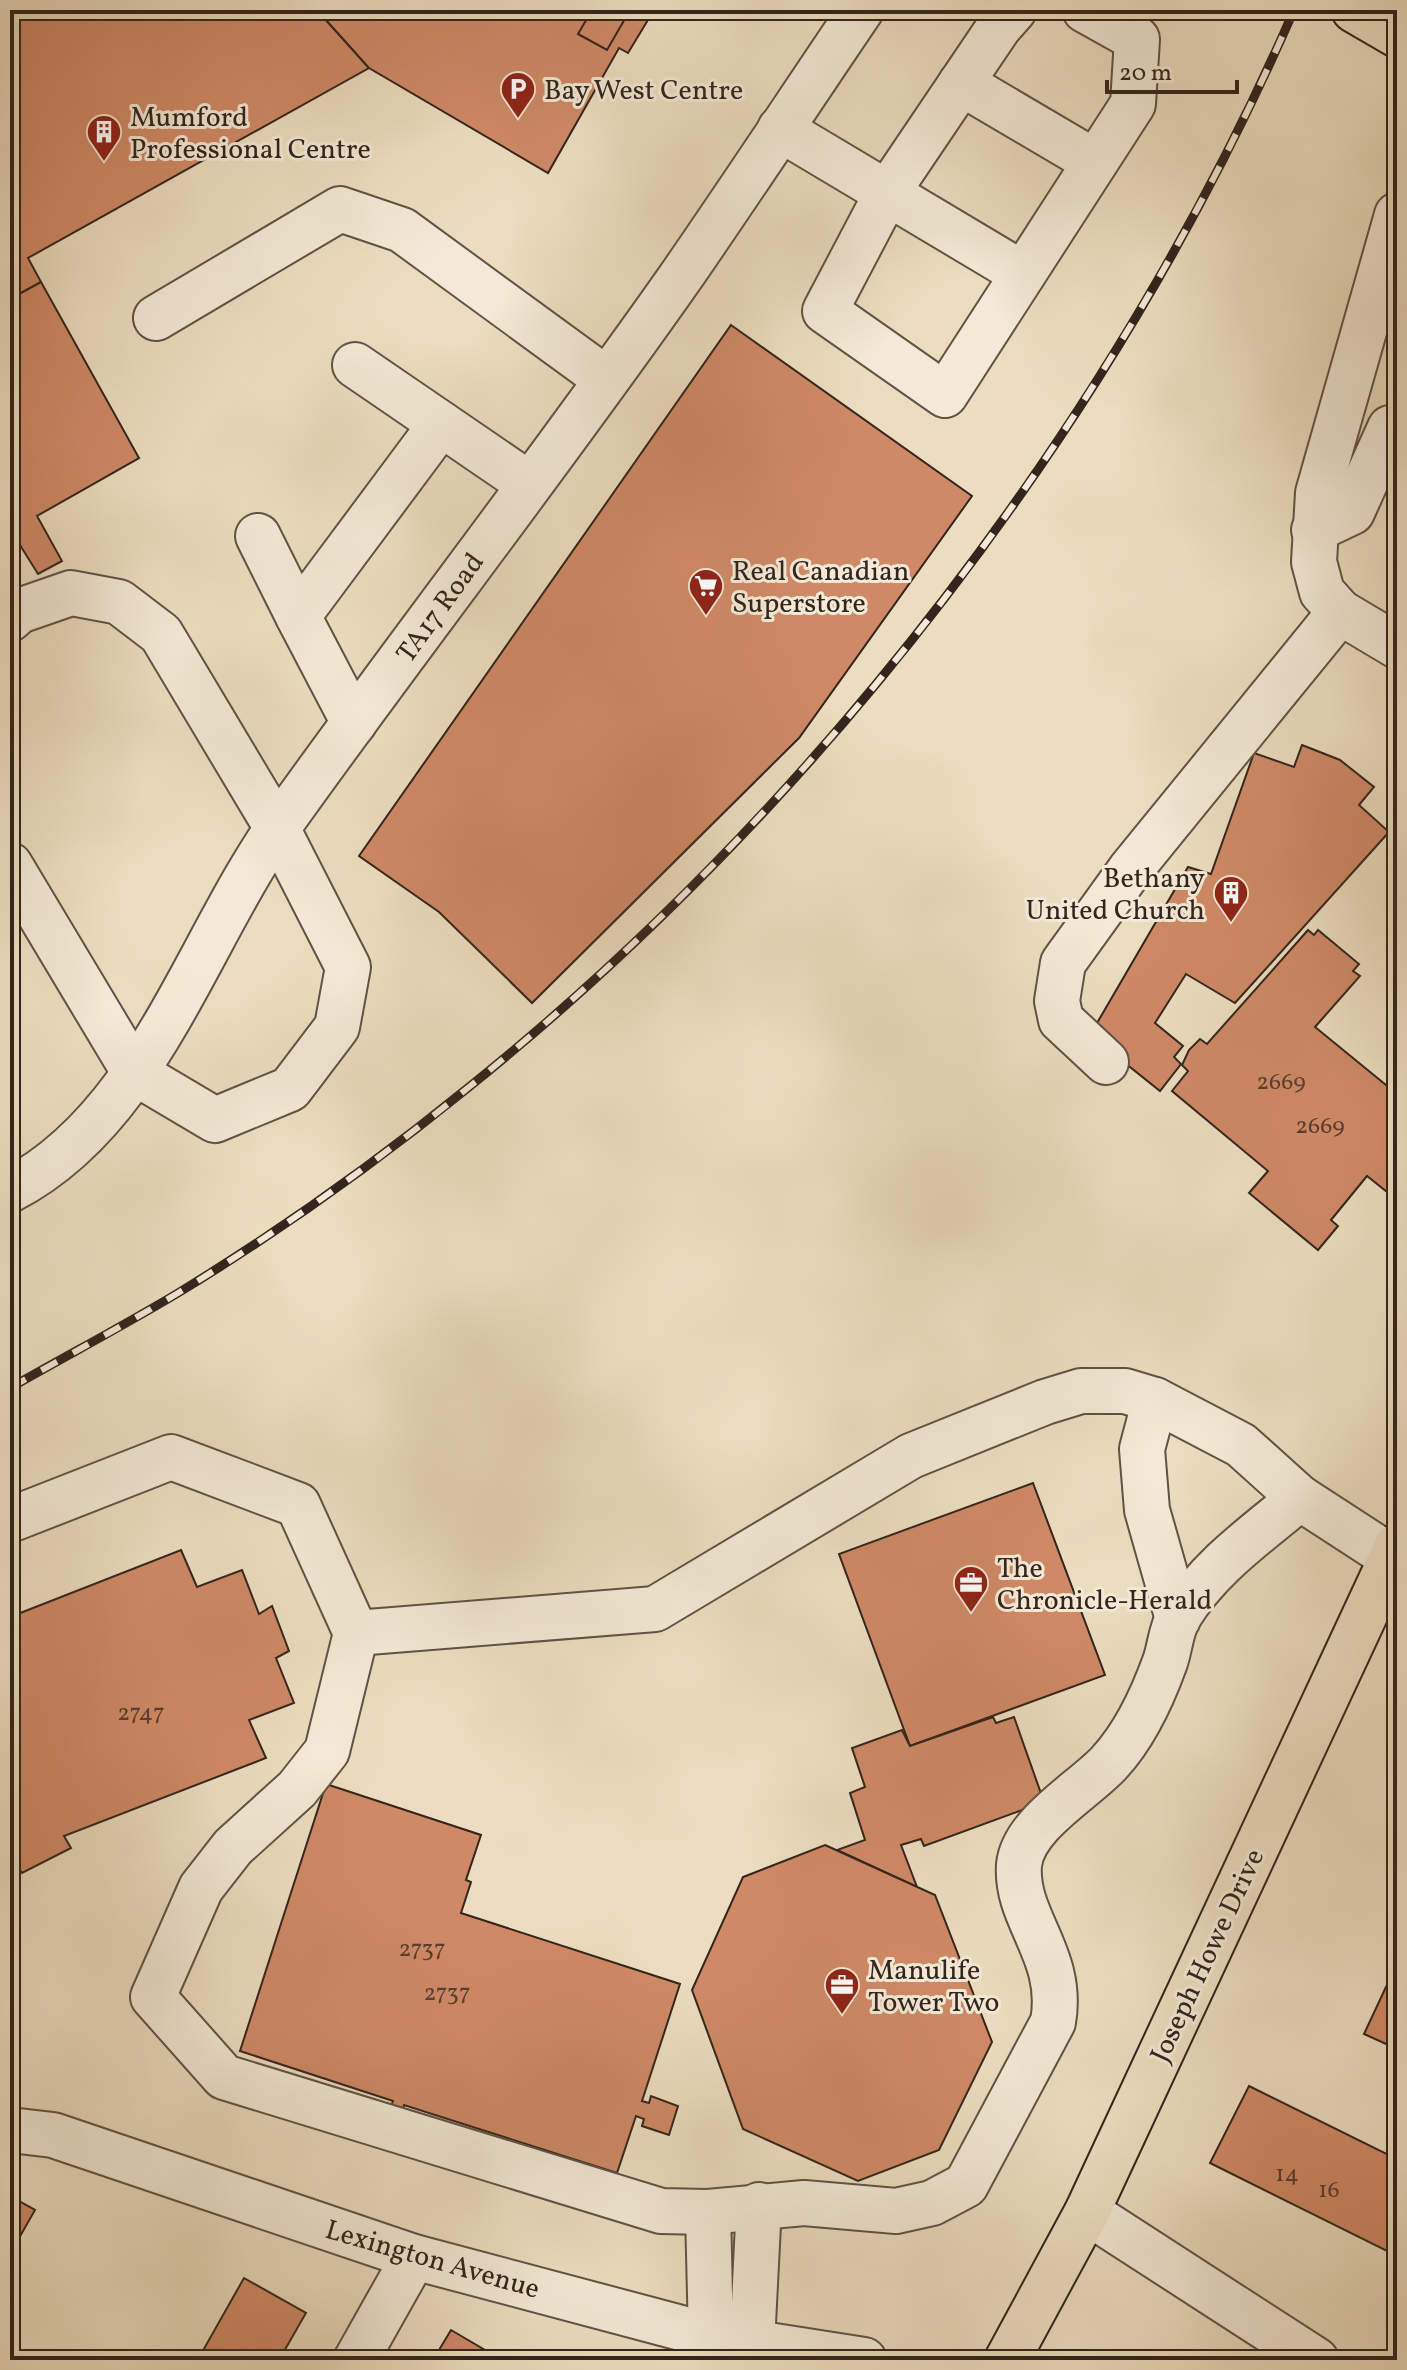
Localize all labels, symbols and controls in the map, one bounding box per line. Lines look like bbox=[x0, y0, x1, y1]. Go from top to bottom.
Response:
scale bar bbox=[1107, 44, 1237, 94]
text: 20 m bbox=[1119, 57, 1172, 91]
parking icon: Bay West Centre bbox=[499, 70, 537, 120]
place label: Bay West Centre bbox=[544, 72, 743, 111]
place label: Mumford Professional Centre bbox=[130, 99, 371, 170]
building icon: Mumford Professional Centre bbox=[85, 113, 123, 163]
street label: TA17 Road bbox=[388, 545, 494, 671]
place label: Real Canadian Superstore bbox=[732, 553, 910, 624]
supermarket icon: Real Canadian Superstore bbox=[687, 567, 725, 617]
place label: Bethany United Church bbox=[1026, 860, 1205, 931]
building icon: Bethany United Church bbox=[1212, 874, 1250, 924]
house number: 2669 bbox=[1256, 1066, 1306, 1100]
house number: 2669 bbox=[1295, 1110, 1345, 1144]
place label: The Chronicle-Herald bbox=[997, 1550, 1212, 1621]
office icon: The Chronicle-Herald bbox=[952, 1564, 990, 1614]
house number: 2747 bbox=[117, 1697, 165, 1731]
street label: Joseph Howe Drive bbox=[1142, 1843, 1275, 2069]
house number: 2737 bbox=[398, 1933, 446, 1967]
place label: Manulife Tower Two bbox=[868, 1952, 999, 2023]
office icon: Manulife Tower Two bbox=[823, 1966, 861, 2016]
house number: 2737 bbox=[423, 1977, 471, 2011]
house number: 14 bbox=[1275, 2158, 1299, 2192]
house number: 16 bbox=[1318, 2174, 1340, 2208]
street label: Lexington Avenue bbox=[321, 2211, 544, 2310]

